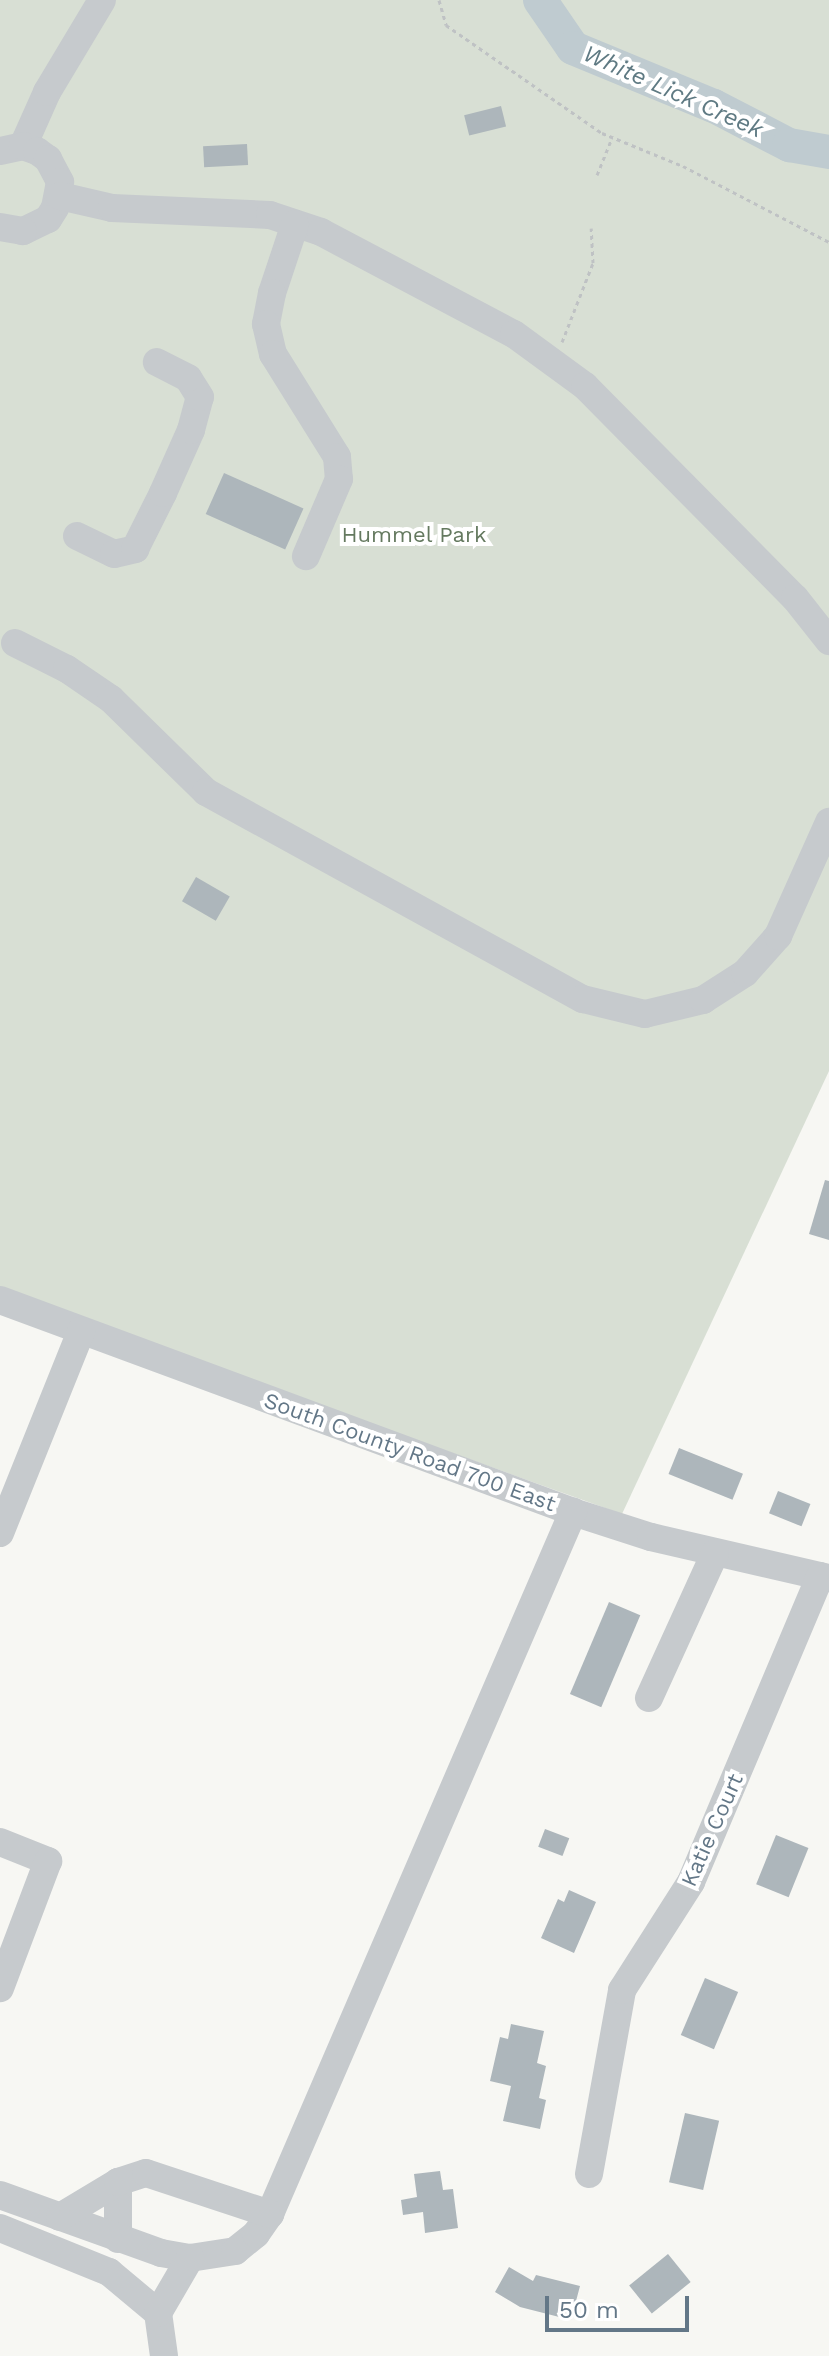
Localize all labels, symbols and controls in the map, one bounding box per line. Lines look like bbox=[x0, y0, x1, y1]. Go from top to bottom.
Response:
water label: White Lick Creek bbox=[578, 39, 768, 145]
park label: Hummel Park bbox=[341, 522, 487, 548]
street label: South County Road 700 East bbox=[260, 1387, 560, 1517]
street label: Katie Court bbox=[675, 1769, 749, 1891]
scale bar bbox=[549, 2280, 693, 2330]
text: 50 m bbox=[559, 2296, 619, 2324]

